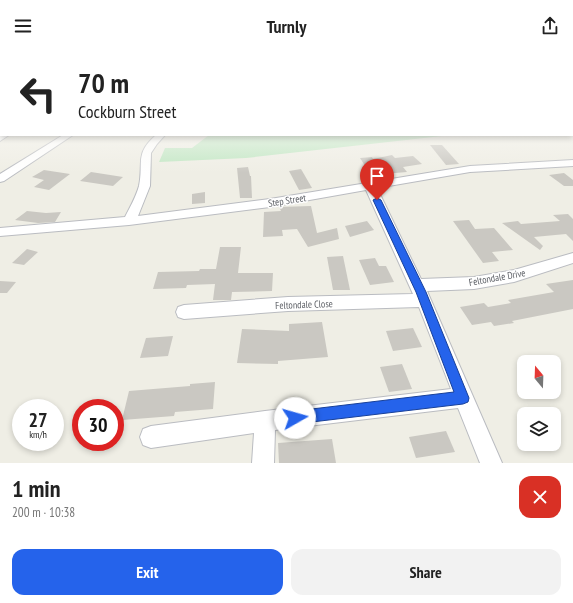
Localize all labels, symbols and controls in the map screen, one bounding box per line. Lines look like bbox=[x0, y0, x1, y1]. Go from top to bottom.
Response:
icon: menu bbox=[12, 15, 34, 37]
text: Turnly bbox=[267, 15, 306, 38]
icon: share bbox=[539, 15, 561, 37]
text: 70 m bbox=[78, 64, 129, 101]
icon: left bbox=[12, 68, 64, 120]
text: Cockburn Street bbox=[78, 100, 176, 123]
pin bbox=[360, 159, 394, 200]
icon: arrive bbox=[366, 165, 388, 187]
street label: Step Street bbox=[267, 191, 307, 210]
street label: Feltondale Drive bbox=[468, 266, 526, 289]
street label: Feltondale Close bbox=[275, 297, 333, 312]
north arrow bbox=[517, 355, 561, 399]
map controls bbox=[517, 355, 561, 451]
position arrow bbox=[274, 397, 316, 439]
speed limit sign: 30 bbox=[72, 399, 124, 451]
text: 27 bbox=[28, 407, 48, 433]
button: layers bbox=[517, 407, 561, 451]
text: km/h bbox=[29, 428, 47, 441]
text: 1 min bbox=[12, 473, 60, 504]
button: close bbox=[519, 476, 561, 518]
text: 200 m · 10:38 bbox=[12, 504, 75, 521]
button: Exit bbox=[12, 549, 283, 595]
button: Share bbox=[291, 549, 561, 595]

